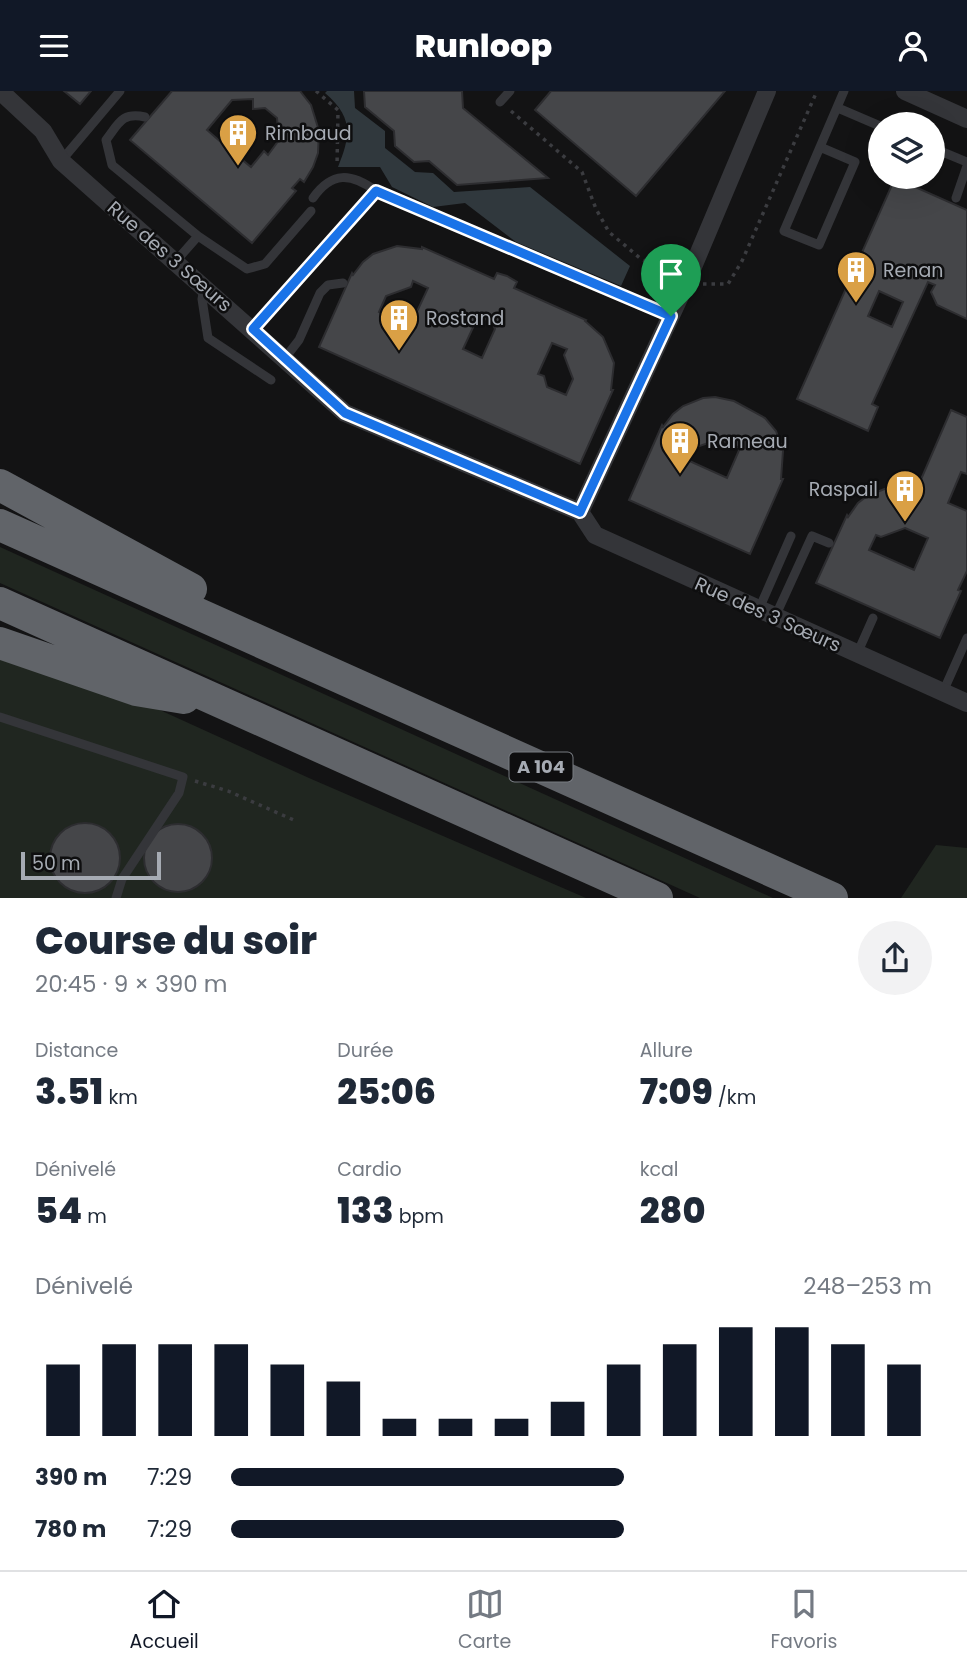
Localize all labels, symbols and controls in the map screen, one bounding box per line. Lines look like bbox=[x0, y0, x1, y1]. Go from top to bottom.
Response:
text: Runloop bbox=[415, 23, 552, 68]
icon: menu bbox=[35, 27, 73, 65]
icon: person bbox=[894, 27, 932, 65]
building icon: Rimbaud bbox=[217, 112, 259, 167]
map controls bbox=[868, 112, 945, 189]
button: layers bbox=[868, 112, 945, 189]
place label: Rimbaud bbox=[265, 120, 352, 147]
street label: Rue des 3 Sœurs bbox=[101, 195, 238, 318]
pin bbox=[641, 244, 701, 316]
building icon: Renan bbox=[835, 249, 877, 304]
icon: arrive bbox=[652, 255, 690, 293]
place label: Renan bbox=[883, 257, 944, 284]
building icon: Rostand bbox=[378, 297, 420, 352]
place label: Rostand bbox=[426, 305, 504, 332]
building icon: Rameau bbox=[659, 420, 701, 475]
place label: Rameau bbox=[707, 428, 788, 455]
building icon: Raspail bbox=[884, 468, 926, 523]
place label: Raspail bbox=[809, 476, 878, 503]
street label: Rue des 3 Sœurs bbox=[690, 570, 845, 659]
road number: A 104 bbox=[510, 753, 572, 781]
scale bar bbox=[21, 849, 161, 881]
text: 50 m bbox=[32, 850, 81, 877]
text: Course du soir bbox=[35, 914, 317, 967]
button: share bbox=[858, 921, 932, 995]
text: 20:45 · 9 × 390 m bbox=[35, 968, 228, 1000]
text: Distance bbox=[35, 1037, 118, 1064]
text: Durée bbox=[337, 1037, 394, 1064]
text: Allure bbox=[640, 1037, 693, 1064]
text: 3.51 bbox=[35, 1067, 103, 1116]
text: 25:06 bbox=[337, 1067, 436, 1116]
text: 7:09 bbox=[640, 1067, 713, 1116]
text: km bbox=[103, 1084, 138, 1111]
text: /km bbox=[713, 1084, 756, 1111]
text: Dénivelé bbox=[35, 1156, 116, 1183]
text: Cardio bbox=[337, 1156, 402, 1183]
text: kcal bbox=[640, 1156, 679, 1183]
text: 54 bbox=[35, 1186, 82, 1235]
text: 133 bbox=[337, 1186, 394, 1235]
text: 280 bbox=[640, 1186, 705, 1235]
text: m bbox=[82, 1203, 107, 1230]
text: bpm bbox=[394, 1203, 444, 1230]
text: Dénivelé bbox=[35, 1270, 133, 1302]
text: 248–253 m bbox=[803, 1270, 932, 1302]
text: 390 m bbox=[35, 1461, 107, 1493]
text: 7:29 bbox=[147, 1461, 192, 1493]
text: 780 m bbox=[35, 1513, 106, 1545]
text: 7:29 bbox=[147, 1513, 192, 1545]
tab: Accueil bbox=[130, 1585, 199, 1656]
tab: Carte bbox=[458, 1585, 511, 1656]
tab: Favoris bbox=[770, 1585, 837, 1656]

